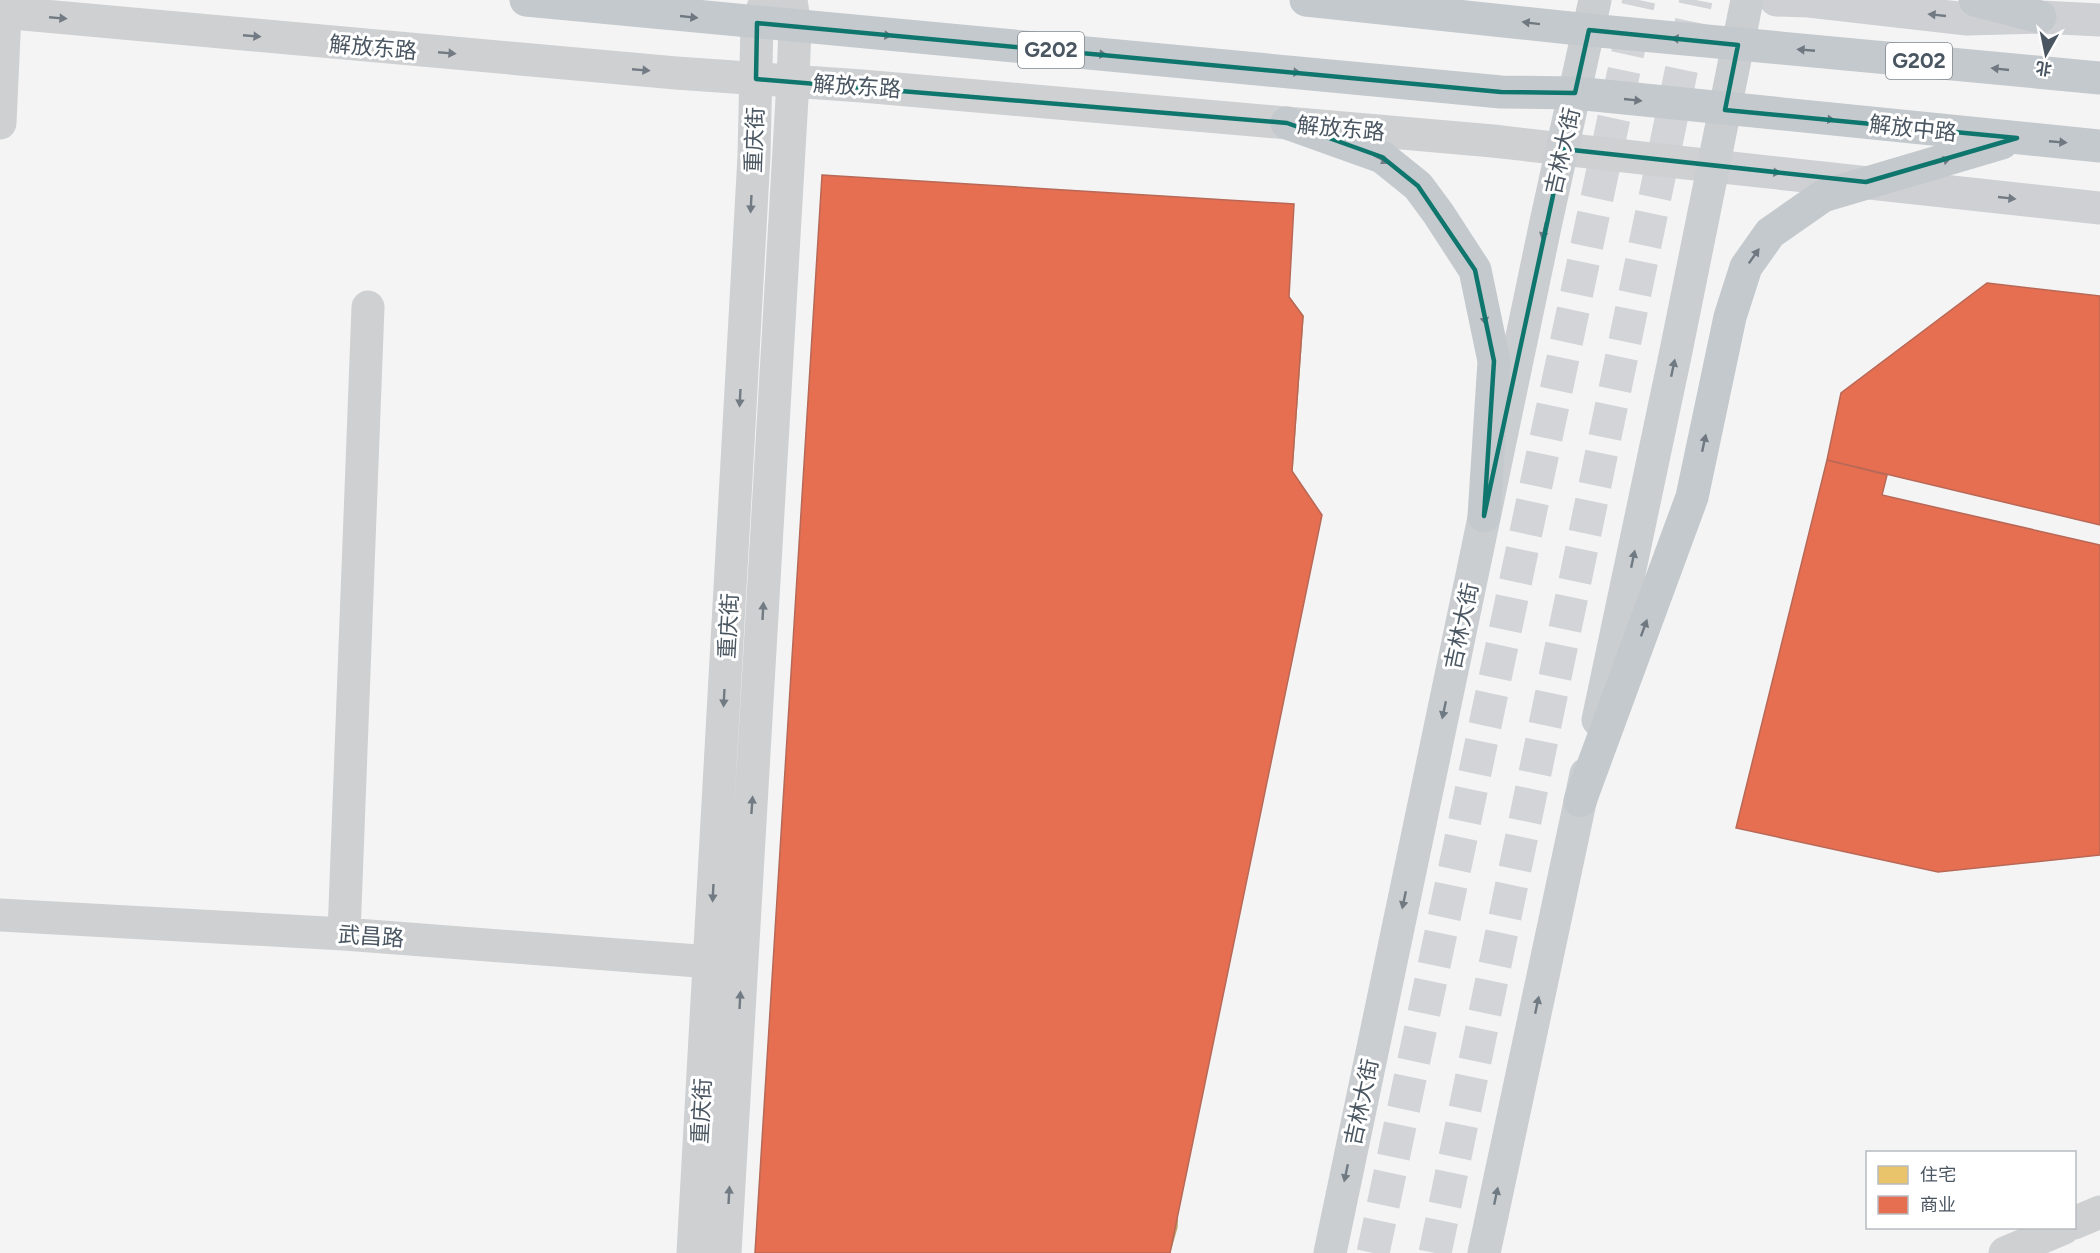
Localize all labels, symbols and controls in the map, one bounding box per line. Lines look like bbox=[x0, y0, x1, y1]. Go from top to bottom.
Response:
one-way arrow bbox=[1927, 10, 1946, 20]
one-way arrow bbox=[679, 12, 698, 21]
one-way arrow bbox=[49, 13, 68, 23]
one-way arrow bbox=[1521, 19, 1540, 28]
north arrow bbox=[2016, 24, 2076, 84]
street label: 解放东路 bbox=[328, 30, 418, 65]
one-way arrow bbox=[874, 30, 893, 39]
one-way arrow bbox=[243, 31, 262, 41]
road number: G202 bbox=[1018, 32, 1084, 68]
one-way arrow bbox=[1670, 34, 1689, 44]
road number: G202 bbox=[1886, 43, 1952, 79]
one-way arrow bbox=[1796, 45, 1815, 55]
one-way arrow bbox=[437, 49, 456, 58]
one-way arrow bbox=[1089, 49, 1108, 59]
text: 北 bbox=[2034, 58, 2053, 79]
one-way arrow bbox=[1990, 64, 2009, 74]
one-way arrow bbox=[631, 65, 650, 75]
one-way arrow bbox=[1283, 67, 1302, 77]
street label: 解放东路 bbox=[812, 70, 902, 103]
one-way arrow bbox=[1624, 95, 1643, 105]
street label: 吉林大街 bbox=[1539, 105, 1586, 197]
street label: 重庆街 bbox=[740, 107, 769, 173]
street label: 解放中路 bbox=[1868, 110, 1958, 147]
street label: 解放东路 bbox=[1296, 111, 1386, 146]
one-way arrow bbox=[1816, 114, 1835, 124]
one-way arrow bbox=[2049, 137, 2068, 147]
one-way arrow bbox=[1373, 154, 1390, 164]
one-way arrow bbox=[1933, 156, 1951, 165]
one-way arrow bbox=[1762, 167, 1781, 177]
one-way arrow bbox=[1998, 193, 2017, 203]
one-way arrow bbox=[746, 194, 756, 213]
one-way arrow bbox=[1539, 222, 1548, 241]
one-way arrow bbox=[1748, 248, 1760, 264]
one-way arrow bbox=[1480, 307, 1490, 326]
one-way arrow bbox=[1668, 359, 1678, 378]
one-way arrow bbox=[736, 389, 745, 408]
one-way arrow bbox=[1699, 433, 1709, 452]
one-way arrow bbox=[1629, 550, 1638, 569]
street label: 吉林大街 bbox=[1439, 580, 1484, 672]
street label: 重庆街 bbox=[713, 592, 744, 660]
one-way arrow bbox=[758, 601, 767, 620]
one-way arrow bbox=[1640, 619, 1649, 637]
one-way arrow bbox=[719, 689, 729, 708]
one-way arrow bbox=[1439, 700, 1448, 719]
one-way arrow bbox=[747, 796, 756, 815]
one-way arrow bbox=[709, 883, 718, 902]
one-way arrow bbox=[1398, 891, 1408, 910]
street label: 武昌路 bbox=[337, 921, 405, 952]
one-way arrow bbox=[735, 990, 744, 1009]
one-way arrow bbox=[1533, 995, 1542, 1014]
street label: 吉林大街 bbox=[1339, 1056, 1384, 1148]
street label: 重庆街 bbox=[686, 1077, 717, 1145]
legend bbox=[1866, 1151, 2076, 1229]
one-way arrow bbox=[1341, 1164, 1350, 1183]
text: 住宅 bbox=[1920, 1164, 1956, 1186]
one-way arrow bbox=[724, 1185, 733, 1204]
one-way arrow bbox=[1492, 1187, 1502, 1205]
text: 商业 bbox=[1920, 1194, 1956, 1216]

